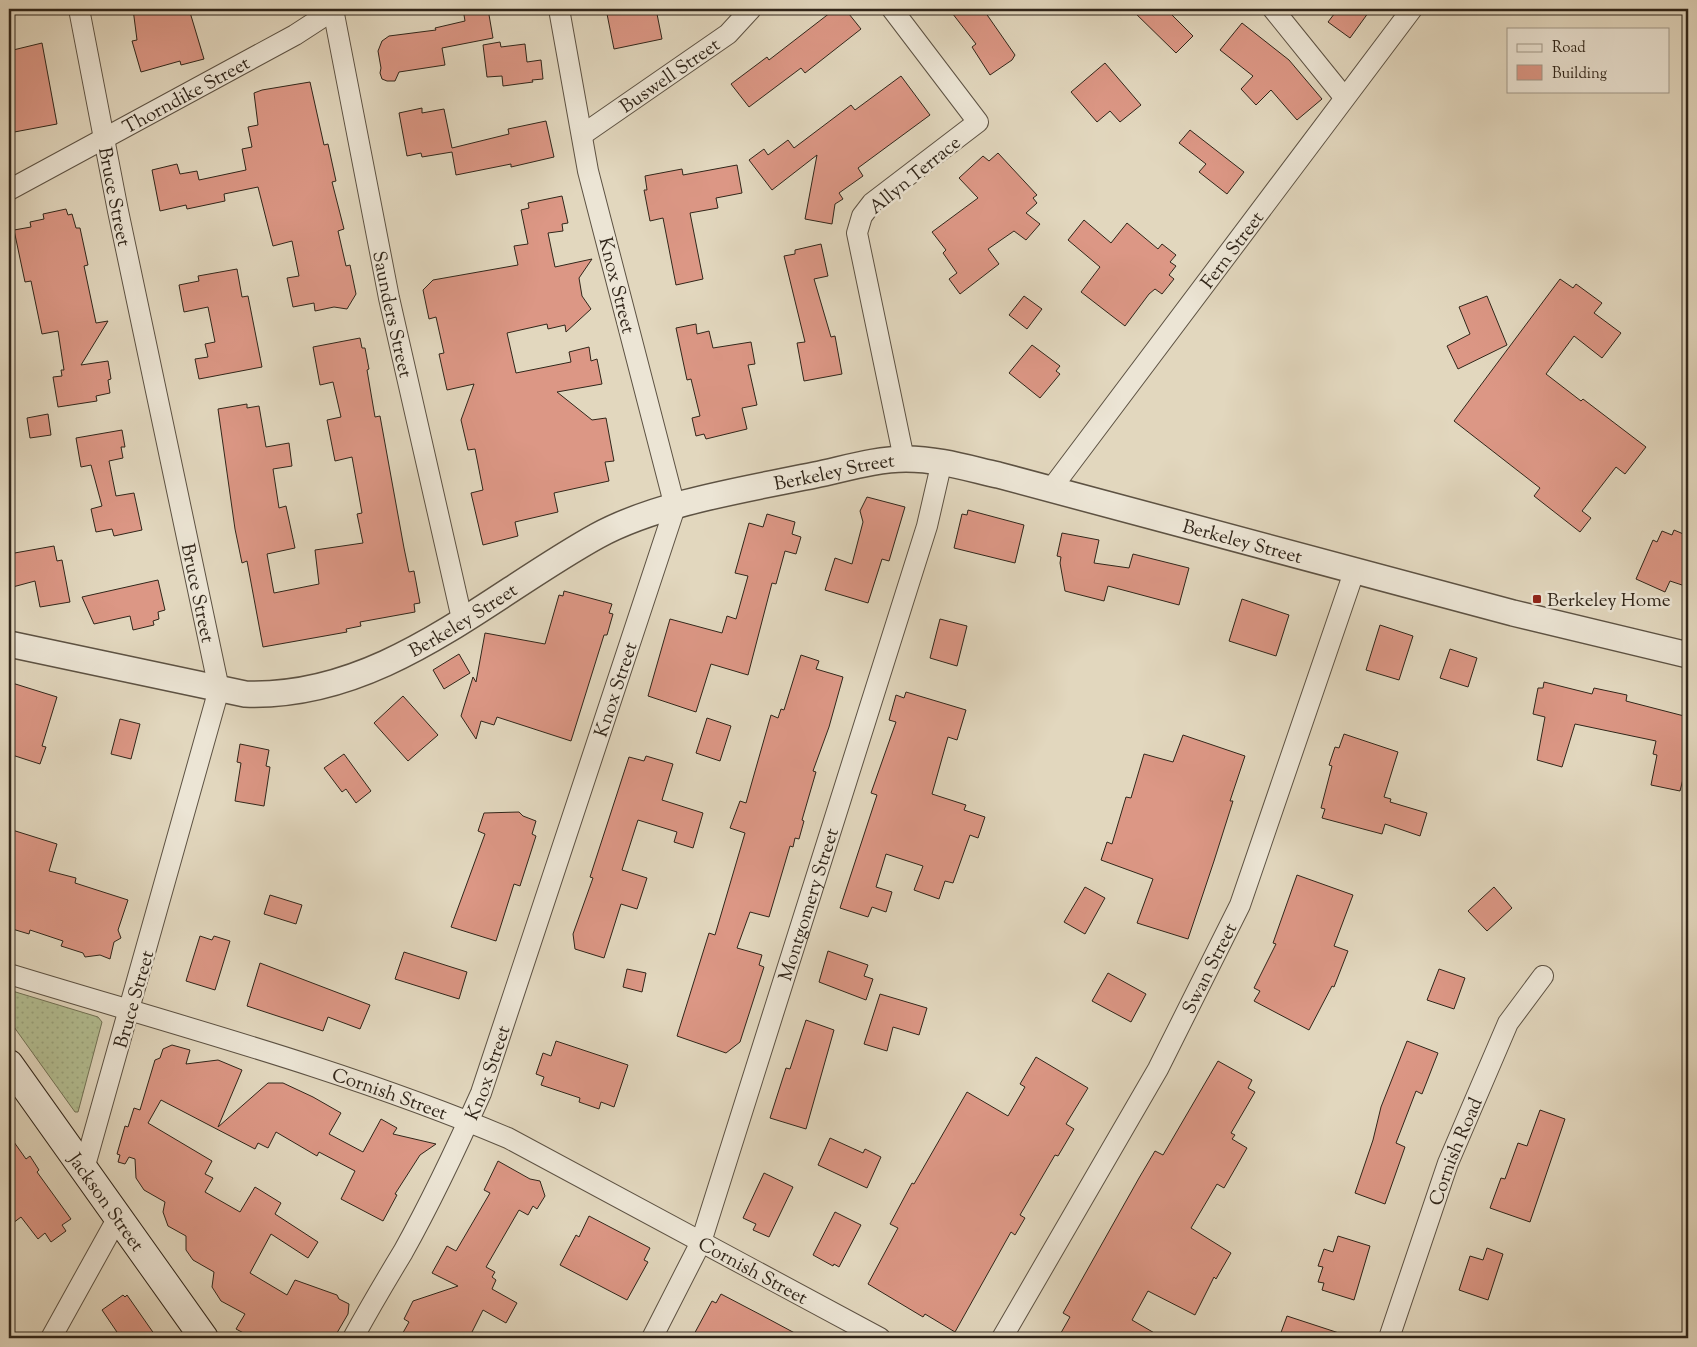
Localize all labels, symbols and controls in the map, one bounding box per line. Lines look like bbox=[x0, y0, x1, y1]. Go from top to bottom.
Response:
legend bbox=[1507, 28, 1670, 92]
street label: Buswell Street bbox=[615, 32, 727, 121]
text: Road bbox=[1552, 38, 1586, 59]
street label: Thorndike Street bbox=[118, 51, 256, 142]
text: Building bbox=[1552, 64, 1607, 85]
street label: Allyn Terrace bbox=[864, 130, 967, 221]
street label: Bruce Street bbox=[90, 145, 136, 250]
street label: Fern Street bbox=[1195, 206, 1272, 295]
street label: Knox Street bbox=[591, 235, 641, 337]
street label: Saunders Street bbox=[364, 249, 418, 381]
street label: Berkeley Street bbox=[772, 448, 896, 499]
street label: Berkeley Street bbox=[1179, 514, 1305, 572]
street label: Bruce Street bbox=[173, 541, 220, 646]
street label: Berkeley Street bbox=[405, 578, 524, 665]
place label: Berkeley Home bbox=[1547, 588, 1671, 615]
marker: Berkeley Home bbox=[1531, 593, 1543, 605]
street label: Knox Street bbox=[589, 638, 646, 741]
street label: Montgomery Street bbox=[773, 825, 847, 985]
street label: Swan Street bbox=[1177, 918, 1245, 1019]
street label: Bruce Street bbox=[109, 947, 162, 1052]
street label: Knox Street bbox=[460, 1022, 519, 1125]
street label: Cornish Street bbox=[328, 1062, 451, 1128]
street label: Cornish Road bbox=[1424, 1094, 1491, 1210]
street label: Jackson Street bbox=[60, 1148, 150, 1258]
street label: Cornish Street bbox=[693, 1232, 812, 1313]

